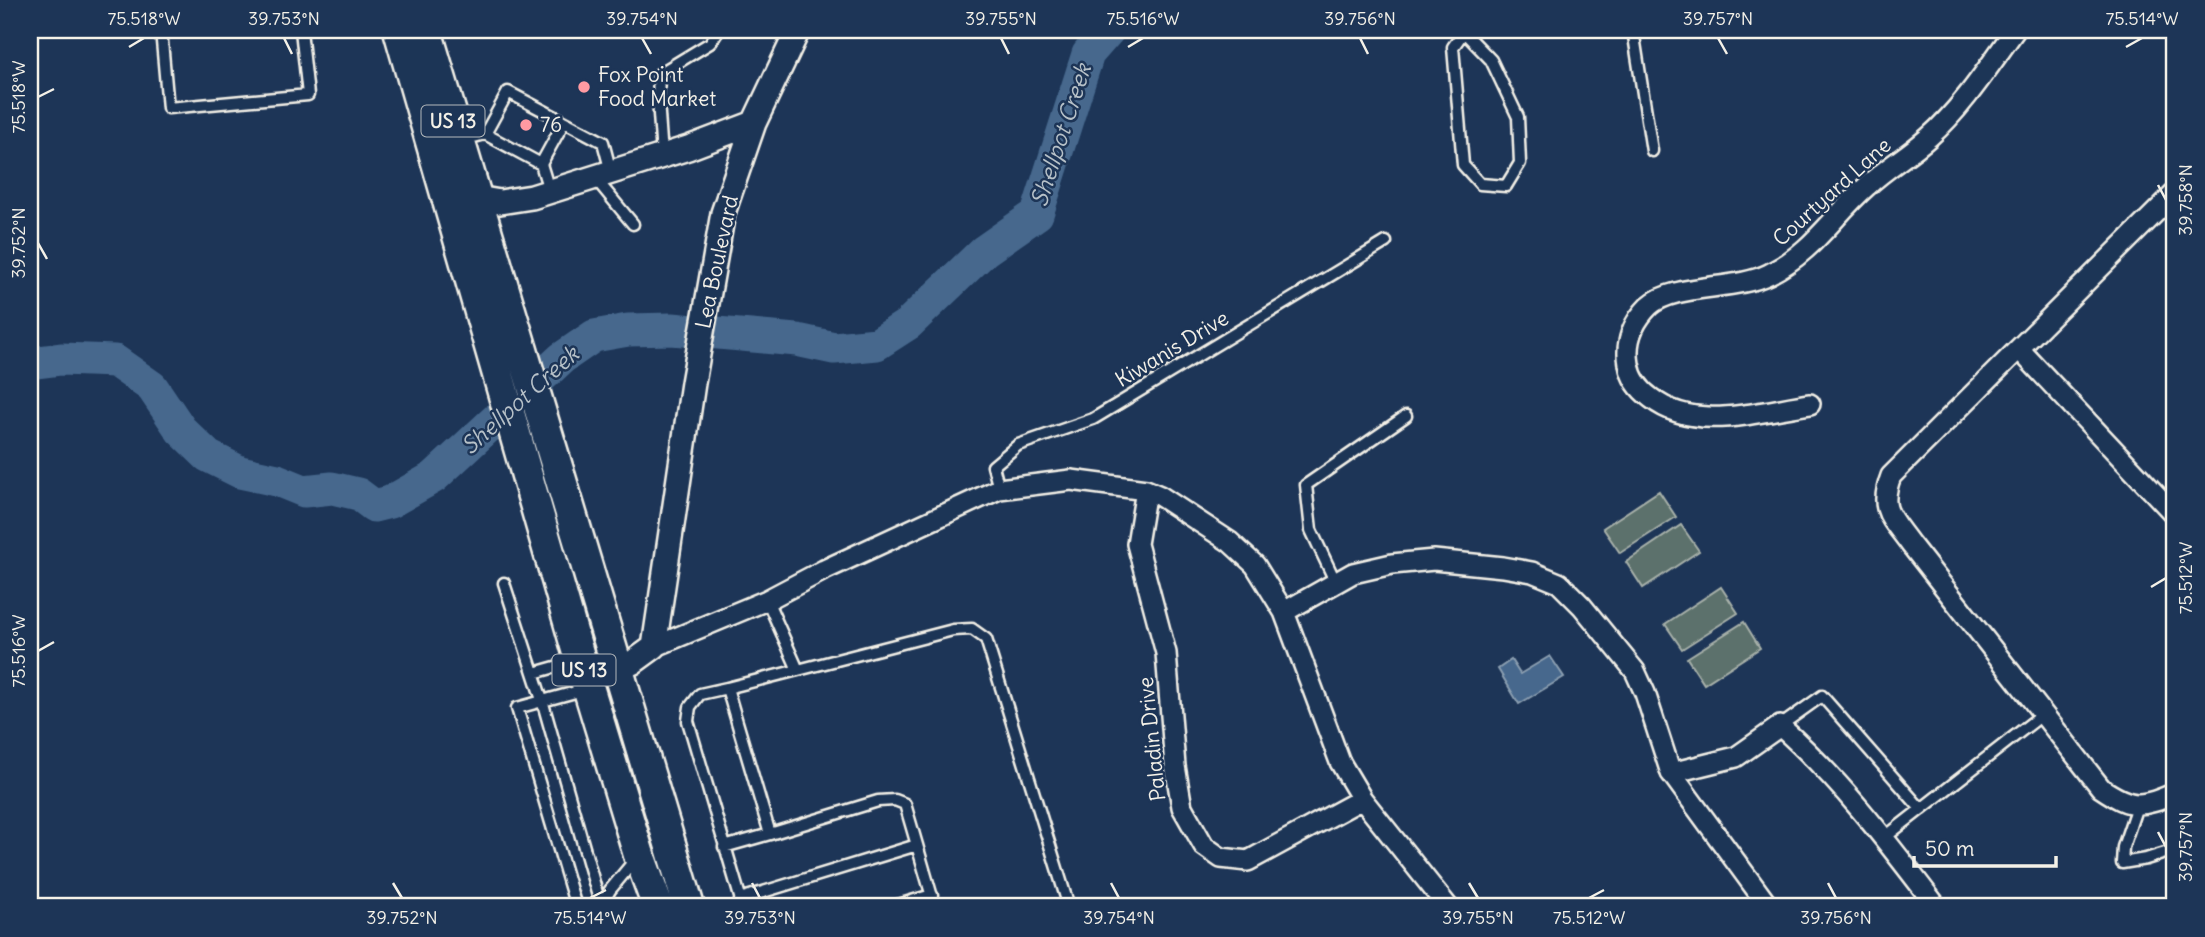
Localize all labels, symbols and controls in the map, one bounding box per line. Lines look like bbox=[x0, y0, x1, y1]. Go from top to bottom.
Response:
text: 75.518°W bbox=[107, 7, 181, 30]
text: 39.753°N bbox=[248, 7, 320, 30]
text: 39.754°N bbox=[606, 7, 678, 30]
text: 39.755°N bbox=[965, 7, 1037, 30]
text: 75.516°W bbox=[1106, 7, 1180, 30]
text: 39.756°N bbox=[1324, 7, 1396, 30]
text: 39.757°N bbox=[1683, 7, 1753, 30]
text: 75.514°W bbox=[2105, 7, 2179, 30]
water label: Shellpot Creek bbox=[1024, 59, 1098, 210]
text: 75.518°W bbox=[7, 60, 30, 134]
place label: Fox Point Food Market bbox=[598, 61, 716, 112]
marker: Fox Point Food Market bbox=[576, 79, 592, 95]
road number: US 13 bbox=[421, 105, 484, 136]
place label: 76 bbox=[540, 111, 562, 138]
marker: 76 bbox=[518, 117, 534, 133]
street label: Courtyard Lane bbox=[1767, 132, 1896, 252]
text: 39.758°N bbox=[2174, 164, 2197, 236]
street label: Lea Boulevard bbox=[689, 193, 744, 331]
text: 39.752°N bbox=[7, 207, 30, 279]
street label: Kiwanis Drive bbox=[1110, 304, 1233, 393]
water label: Shellpot Creek bbox=[455, 338, 585, 460]
text: 75.512°W bbox=[2174, 542, 2197, 614]
text: 75.516°W bbox=[7, 614, 30, 688]
road number: US 13 bbox=[552, 654, 616, 685]
street label: Paladin Drive bbox=[1132, 676, 1171, 802]
text: 39.757°N bbox=[2174, 812, 2197, 882]
scale bar bbox=[1914, 825, 2056, 869]
text: 50 m bbox=[1925, 835, 1974, 862]
text: 39.752°N bbox=[366, 906, 438, 929]
text: 75.514°W bbox=[553, 906, 627, 929]
text: 39.753°N bbox=[724, 906, 796, 929]
text: 39.754°N bbox=[1083, 906, 1155, 929]
text: 39.755°N bbox=[1442, 906, 1514, 929]
text: 75.512°W bbox=[1553, 906, 1625, 929]
text: 39.756°N bbox=[1800, 906, 1872, 929]

